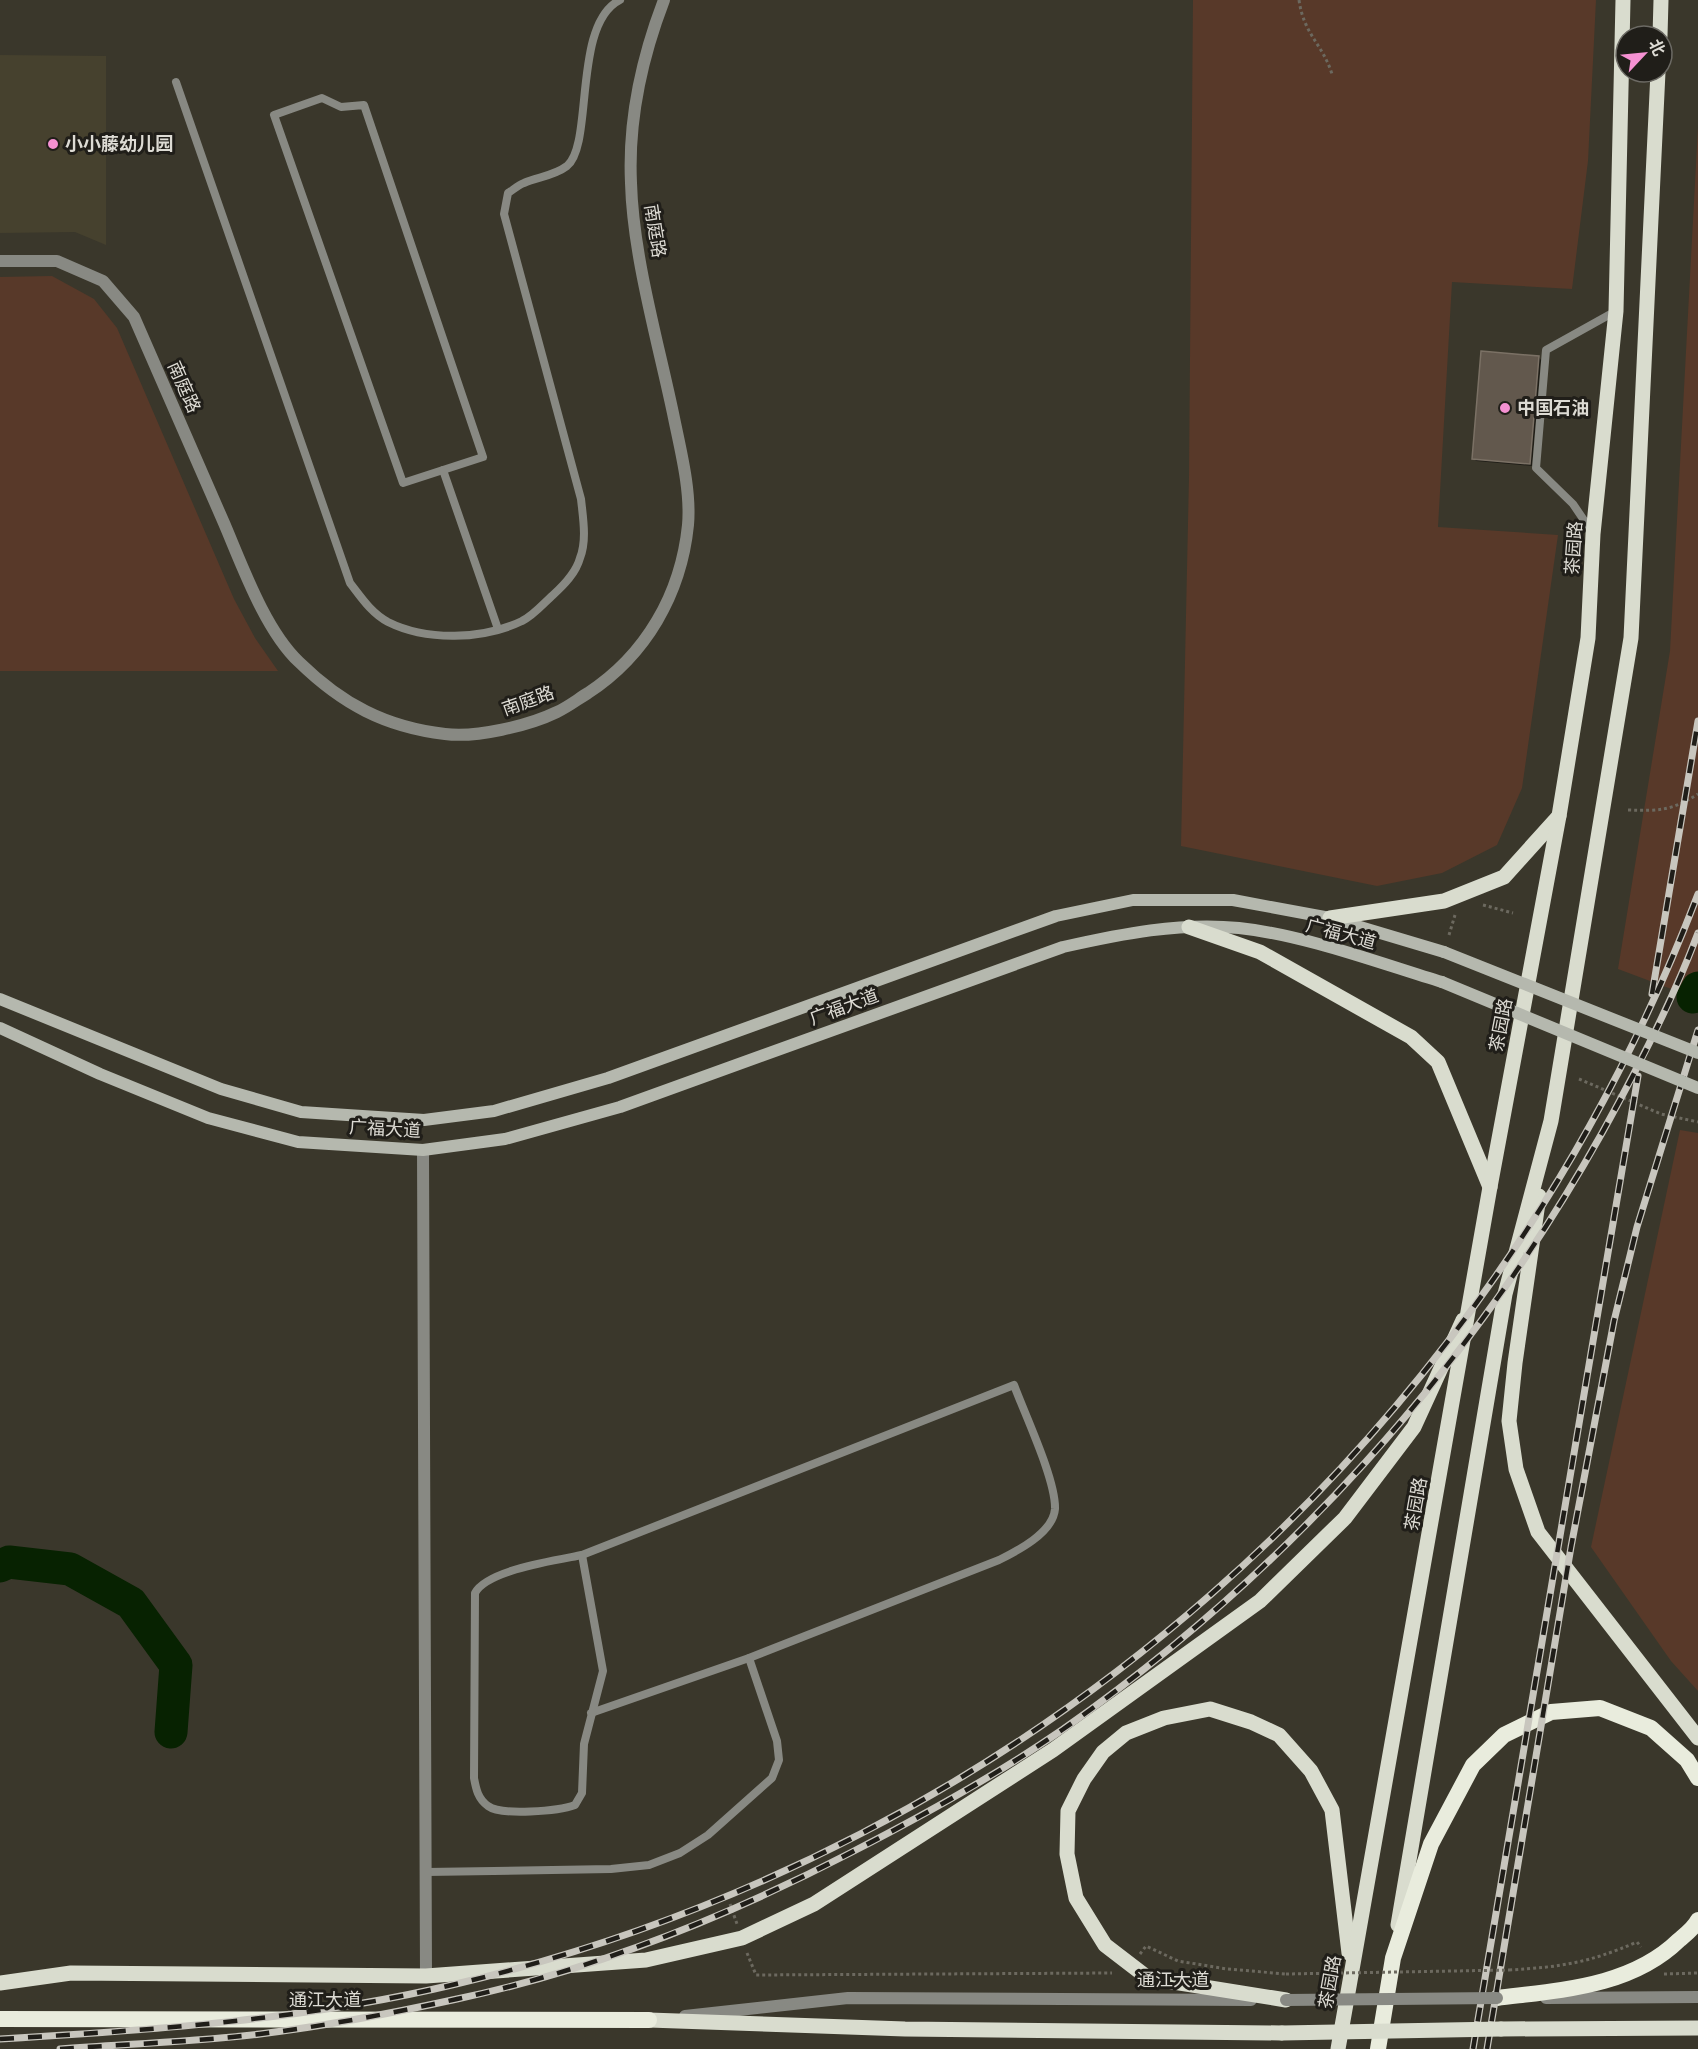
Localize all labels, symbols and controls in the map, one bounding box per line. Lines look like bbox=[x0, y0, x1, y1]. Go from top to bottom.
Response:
north arrow bbox=[1614, 24, 1674, 84]
text: 北 bbox=[1644, 35, 1673, 59]
place label: 小小藤幼儿园 bbox=[65, 129, 173, 155]
marker: 小小藤幼儿园 bbox=[46, 137, 60, 151]
street label: 南庭路 bbox=[640, 202, 674, 259]
street label: 南庭路 bbox=[163, 356, 209, 416]
place label: 中国石油 bbox=[1517, 393, 1589, 419]
marker: 中国石油 bbox=[1498, 401, 1512, 415]
street label: 茶园路 bbox=[1557, 520, 1587, 576]
street label: 南庭路 bbox=[497, 678, 557, 721]
street label: 广福大道 bbox=[1303, 910, 1380, 954]
street label: 广福大道 bbox=[805, 981, 882, 1030]
street label: 茶园路 bbox=[1481, 996, 1517, 1054]
street label: 广福大道 bbox=[348, 1112, 422, 1142]
street label: 茶园路 bbox=[1397, 1475, 1432, 1532]
street label: 茶园路 bbox=[1311, 1953, 1346, 2010]
street label: 通江大道 bbox=[1137, 1965, 1209, 1991]
street label: 通江大道 bbox=[289, 1985, 361, 2011]

